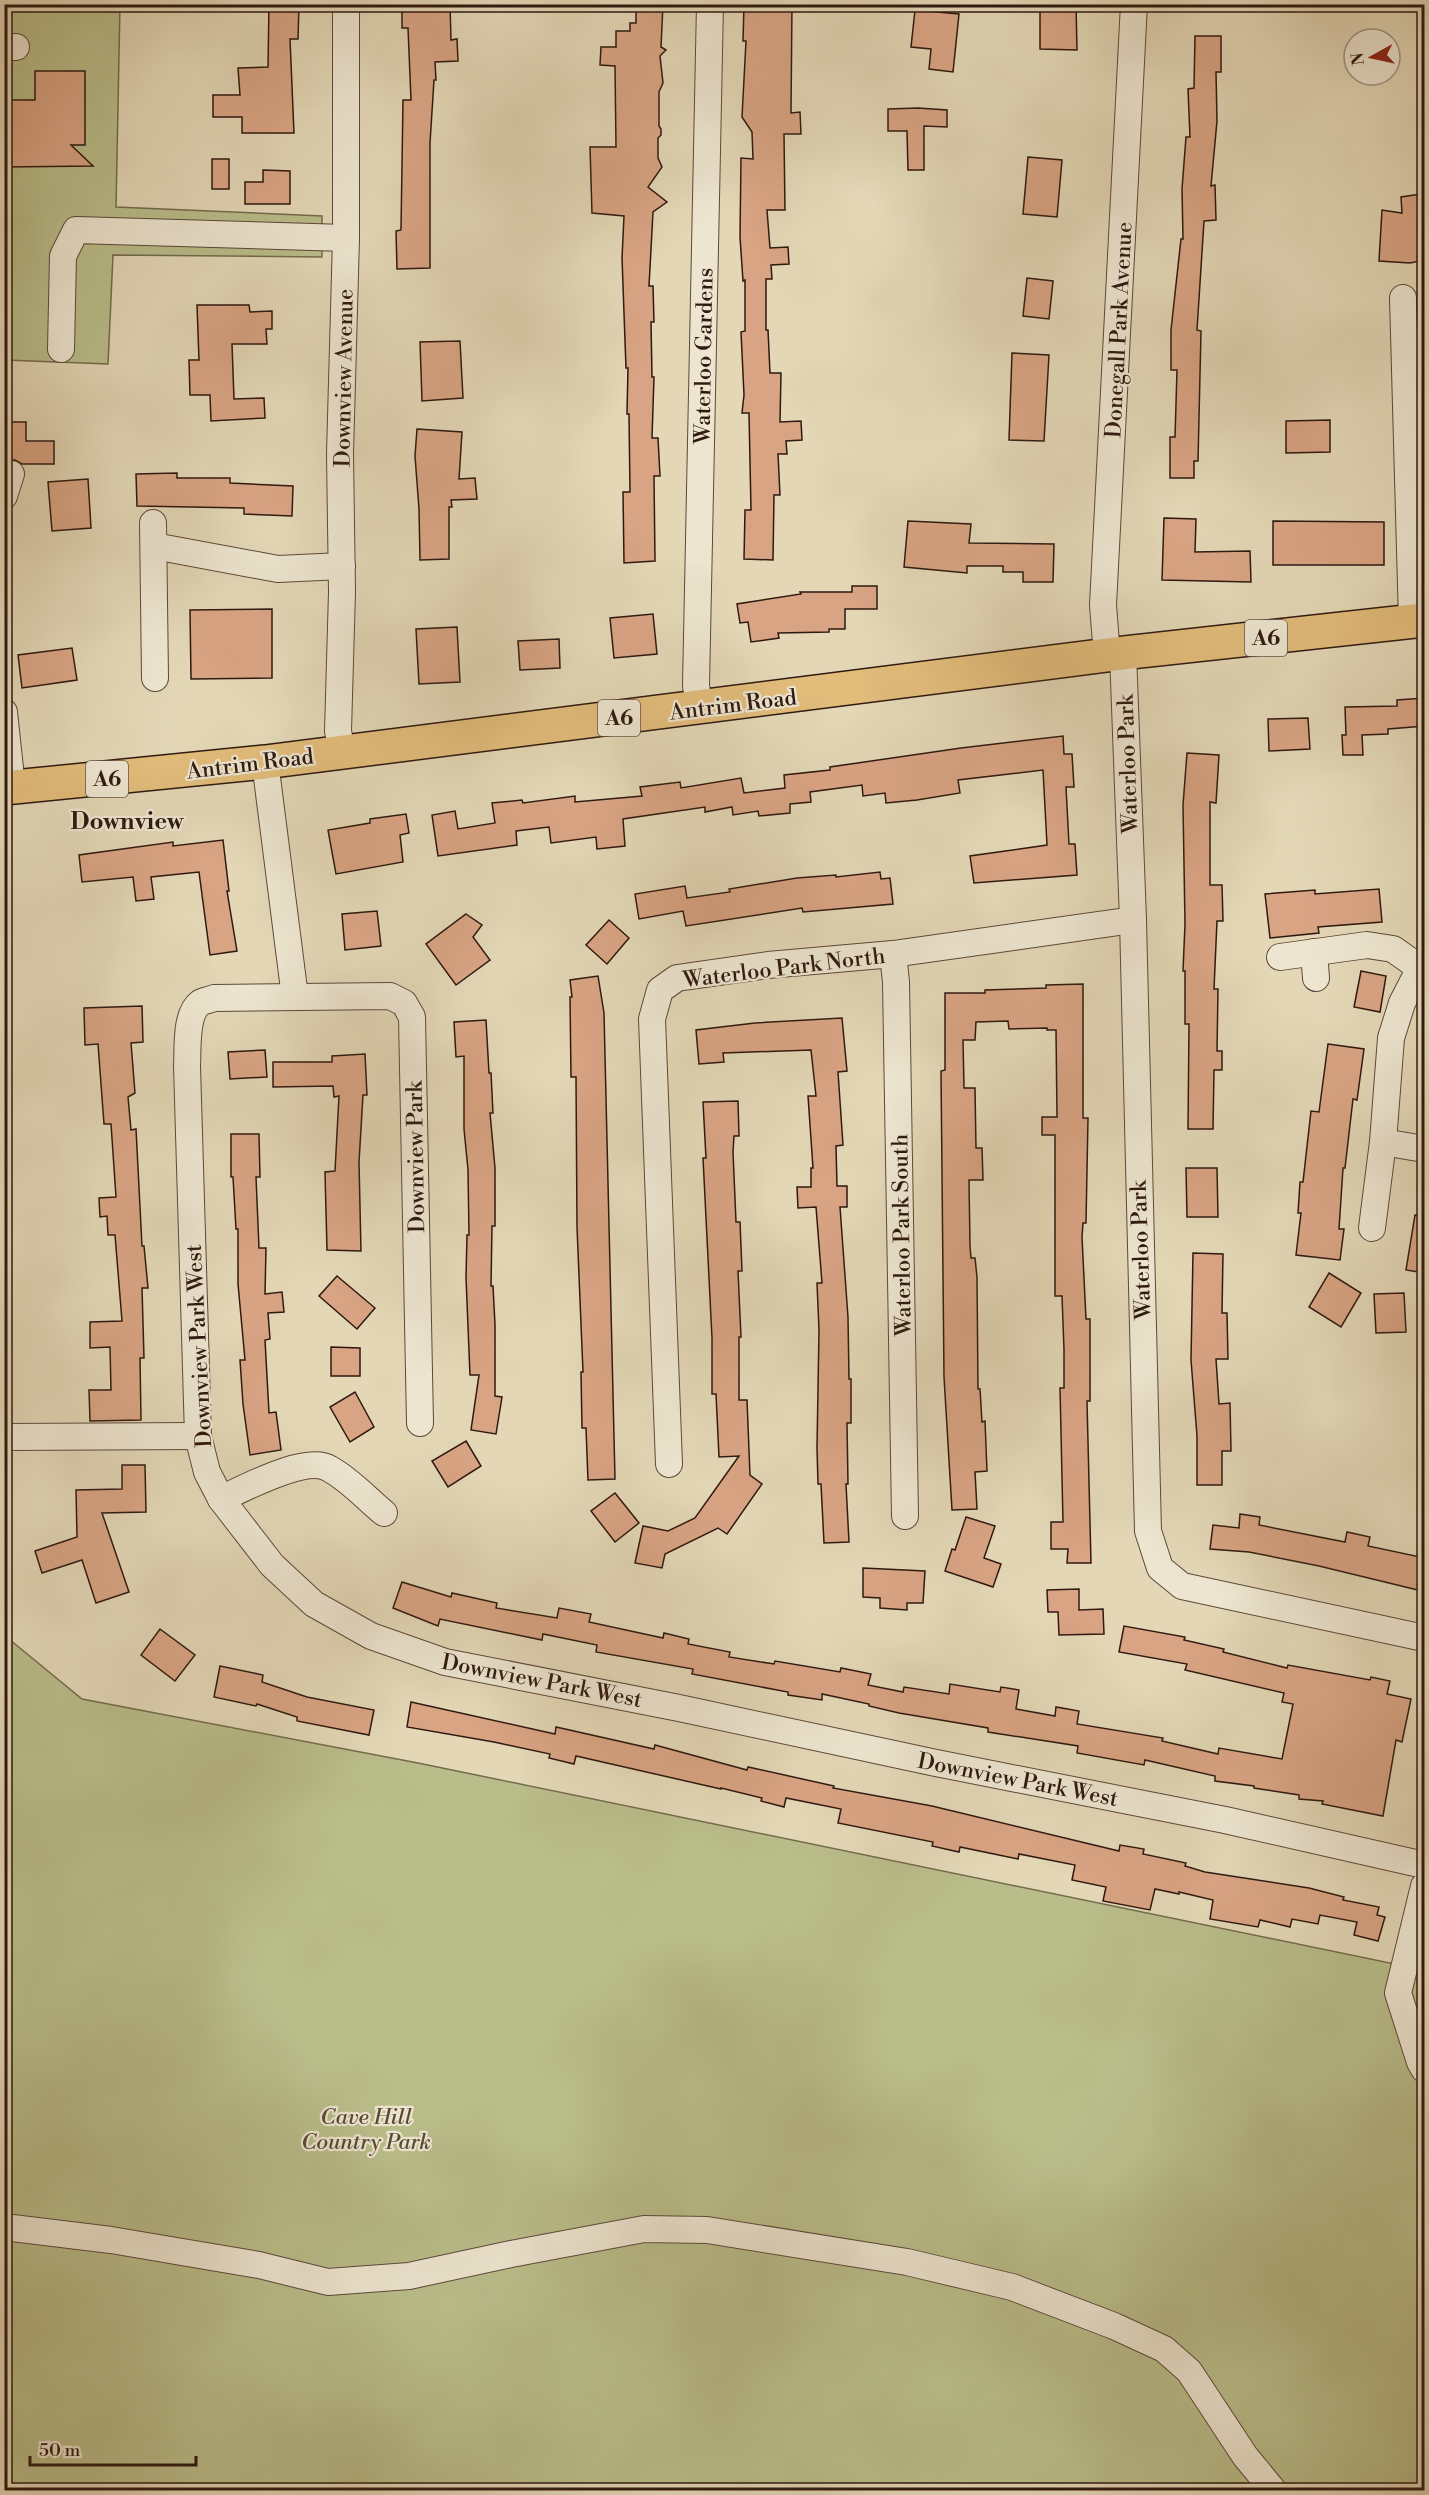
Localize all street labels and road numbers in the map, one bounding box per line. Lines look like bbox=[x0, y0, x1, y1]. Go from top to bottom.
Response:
street label: Donegall Park Avenue bbox=[1100, 221, 1139, 439]
street label: Waterloo Gardens bbox=[689, 268, 720, 445]
street label: Downview Avenue bbox=[329, 288, 360, 468]
road number: A6 bbox=[1245, 620, 1287, 656]
street label: Antrim Road bbox=[667, 684, 799, 727]
street label: Waterloo Park bbox=[1113, 692, 1144, 835]
road number: A6 bbox=[598, 700, 640, 736]
street label: Antrim Road bbox=[184, 743, 316, 786]
road number: A6 bbox=[86, 761, 128, 797]
street label: Waterloo Park North bbox=[681, 943, 887, 994]
street label: Downview Park bbox=[402, 1079, 431, 1233]
street label: Waterloo Park South bbox=[887, 1134, 918, 1337]
street label: Waterloo Park bbox=[1126, 1178, 1157, 1321]
street label: Downview Park West bbox=[181, 1243, 218, 1448]
street label: Downview Park West bbox=[439, 1649, 644, 1714]
street label: Downview Park West bbox=[915, 1748, 1120, 1813]

